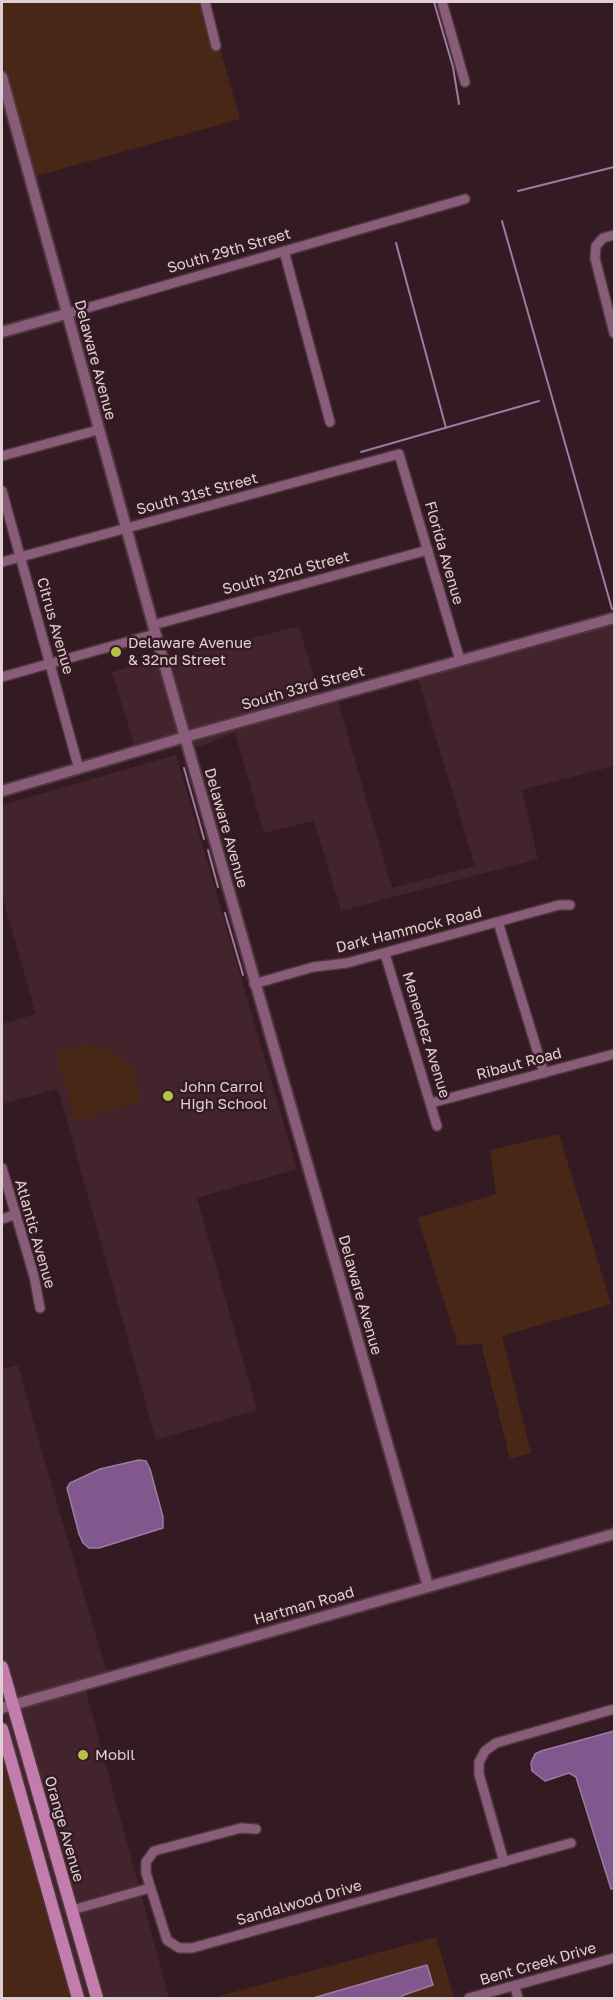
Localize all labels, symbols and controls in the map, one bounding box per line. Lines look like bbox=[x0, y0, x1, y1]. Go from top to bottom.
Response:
street label: South 29th Street bbox=[165, 225, 293, 277]
street label: Delaware Avenue bbox=[70, 298, 120, 422]
street label: South 31st Street bbox=[134, 469, 260, 519]
street label: Florida Avenue bbox=[421, 499, 467, 607]
street label: South 32nd Street bbox=[221, 547, 351, 599]
street label: Citrus Avenue bbox=[33, 576, 77, 676]
place label: Delaware Avenue & 32nd Street bbox=[128, 634, 252, 669]
marker: Delaware Avenue & 32nd Street bbox=[109, 645, 123, 659]
street label: South 33rd Street bbox=[239, 662, 367, 714]
street label: Delaware Avenue bbox=[200, 766, 252, 890]
street label: Dark Hammock Road bbox=[334, 903, 484, 957]
street label: Menendez Avenue bbox=[398, 970, 454, 1100]
street label: Ribaut Road bbox=[474, 1044, 564, 1084]
place label: John Carrol High School bbox=[180, 1078, 267, 1113]
marker: John Carrol High School bbox=[161, 1089, 175, 1103]
street label: Atlantic Avenue bbox=[11, 1177, 59, 1291]
street label: Delaware Avenue bbox=[334, 1233, 386, 1357]
street label: Hartman Road bbox=[252, 1583, 356, 1629]
place label: Mobil bbox=[95, 1746, 135, 1764]
marker: Mobil bbox=[76, 1748, 90, 1762]
street label: Orange Avenue bbox=[40, 1774, 88, 1884]
street label: Sandalwood Drive bbox=[234, 1876, 364, 1930]
street label: Bent Creek Drive bbox=[478, 1939, 598, 1989]

